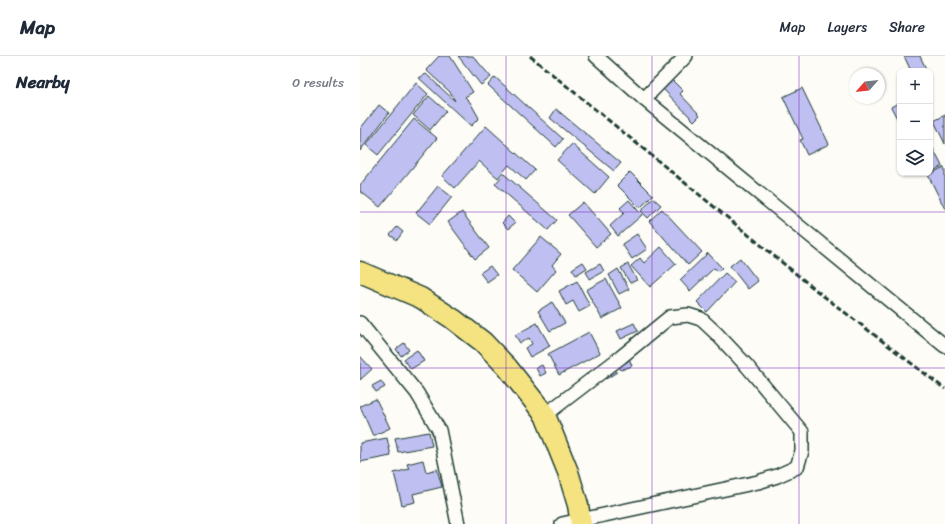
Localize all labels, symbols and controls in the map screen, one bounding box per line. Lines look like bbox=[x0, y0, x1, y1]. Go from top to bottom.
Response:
text: Map bbox=[20, 11, 55, 44]
text: Map bbox=[780, 15, 805, 40]
text: Layers bbox=[827, 15, 867, 40]
text: Share bbox=[889, 15, 925, 40]
text: Nearby bbox=[16, 67, 70, 97]
north arrow bbox=[849, 68, 885, 104]
map controls bbox=[897, 68, 933, 176]
button: + bbox=[897, 68, 933, 104]
text: 0 results bbox=[292, 71, 344, 94]
button: − bbox=[897, 104, 933, 140]
button: layers bbox=[897, 140, 933, 176]

